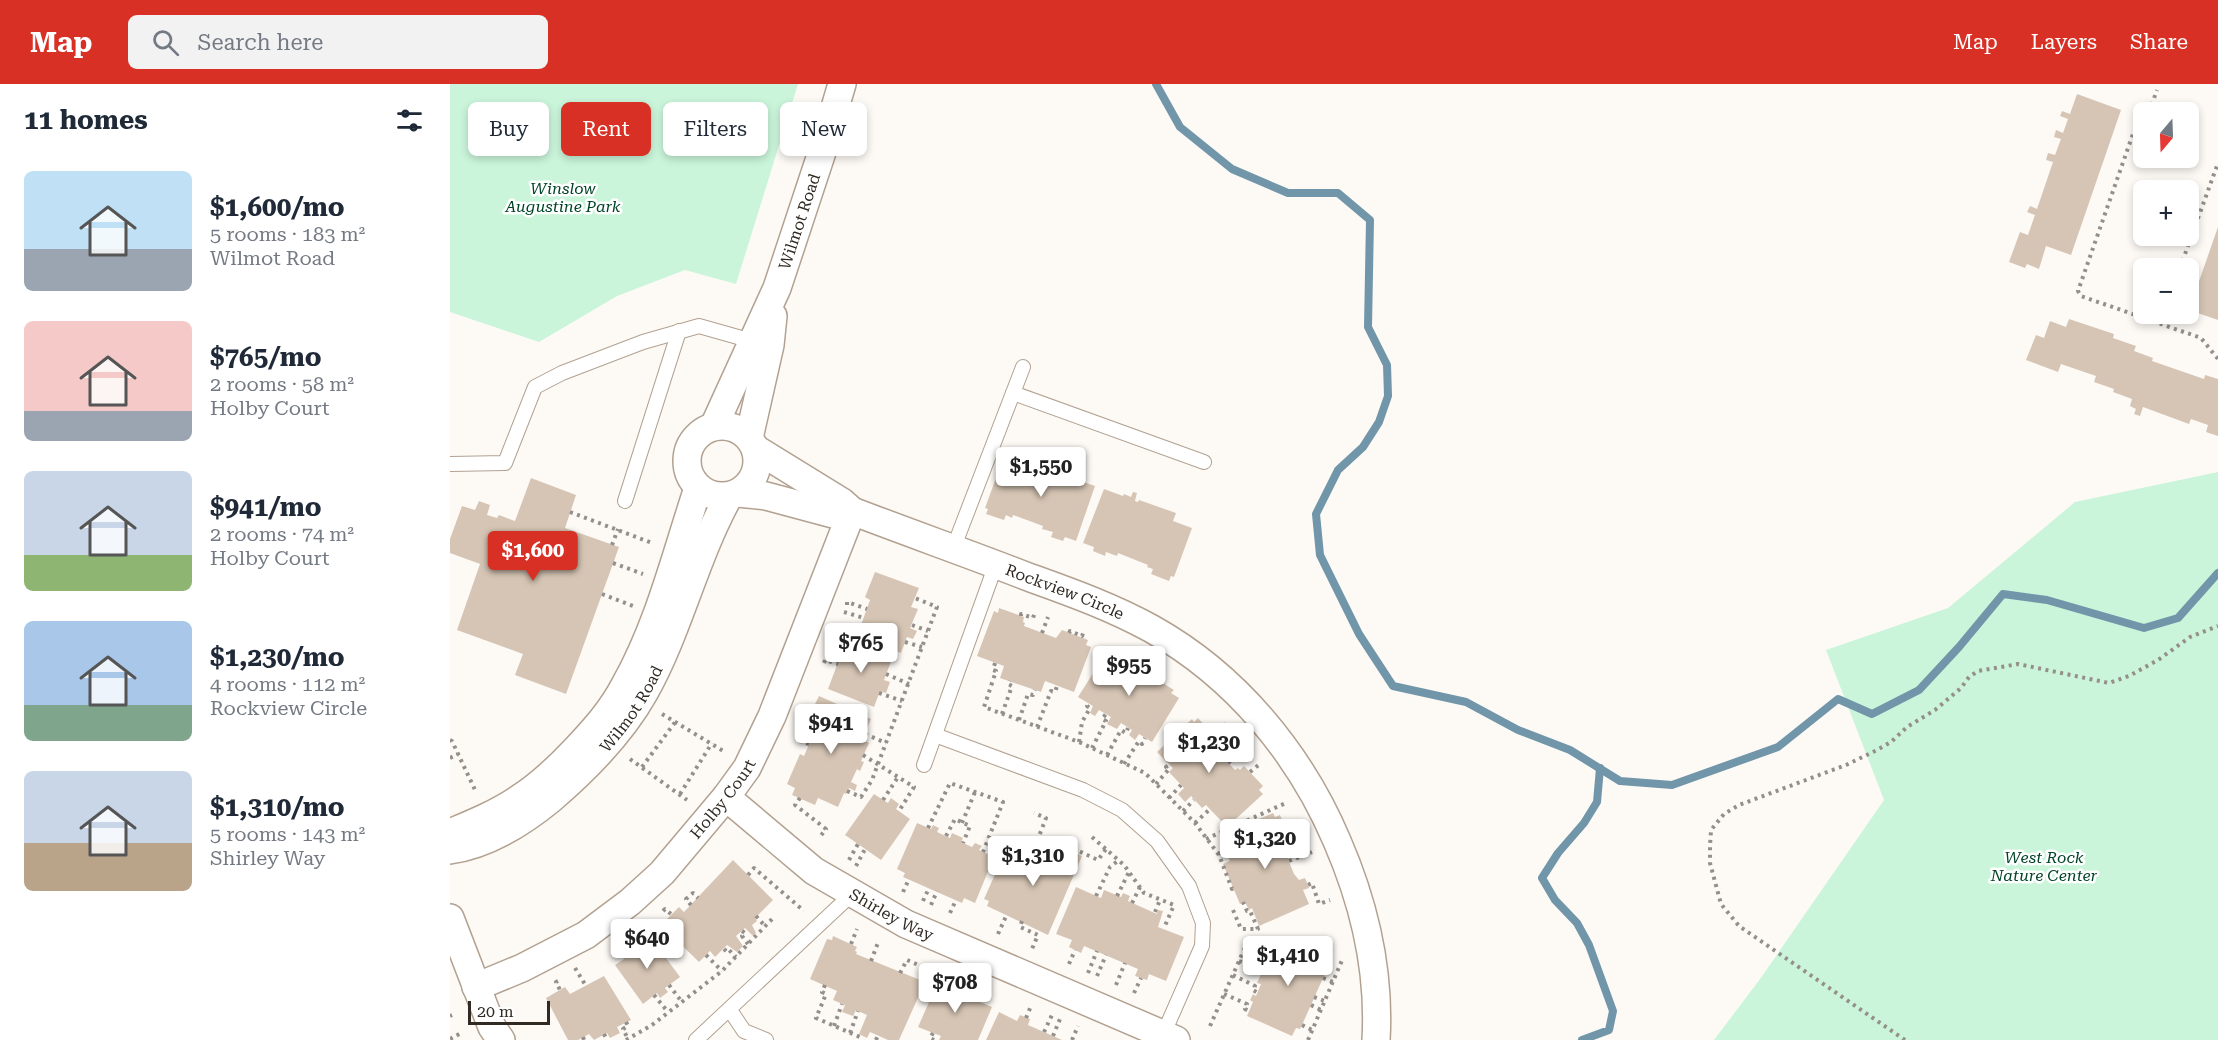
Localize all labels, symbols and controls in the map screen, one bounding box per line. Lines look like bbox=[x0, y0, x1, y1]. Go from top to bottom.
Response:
search box bbox=[128, 15, 548, 69]
text: Map bbox=[30, 26, 92, 59]
icon: search bbox=[149, 26, 182, 59]
text: Search here bbox=[197, 30, 323, 55]
text: Map bbox=[1953, 30, 1998, 54]
text: Layers bbox=[2031, 30, 2097, 54]
text: Share bbox=[2130, 30, 2188, 54]
chip: Buy bbox=[468, 102, 549, 156]
chip: Rent bbox=[561, 102, 651, 156]
chip: Filters bbox=[663, 102, 768, 156]
chip: New bbox=[780, 102, 867, 156]
north arrow bbox=[2133, 102, 2199, 168]
map controls bbox=[2133, 102, 2199, 324]
icon: filters bbox=[393, 104, 426, 137]
text: 11 homes bbox=[24, 105, 148, 135]
street label: Wilmot Road bbox=[774, 171, 824, 272]
park label: Winslow Augustine Park bbox=[504, 179, 621, 216]
button: + bbox=[2133, 180, 2199, 246]
text: $1,600/mo bbox=[210, 192, 345, 222]
icon: home bbox=[72, 195, 144, 267]
text: 5 rooms · 183 m² bbox=[210, 222, 365, 246]
text: Wilmot Road bbox=[210, 246, 335, 270]
button: − bbox=[2133, 258, 2199, 324]
text: $765/mo bbox=[210, 342, 322, 372]
icon: home bbox=[72, 345, 144, 417]
text: 2 rooms · 58 m² bbox=[210, 372, 354, 396]
text: Holby Court bbox=[210, 396, 329, 420]
pin: $1,550 bbox=[992, 447, 1090, 498]
text: $1,550 bbox=[1010, 454, 1072, 478]
text: $941/mo bbox=[210, 492, 322, 522]
icon: home bbox=[72, 495, 144, 567]
text: 2 rooms · 74 m² bbox=[210, 522, 354, 546]
pin: $1,600 bbox=[484, 531, 582, 582]
text: $1,600 bbox=[502, 538, 564, 562]
text: Holby Court bbox=[210, 546, 329, 570]
street label: Rockview Circle bbox=[1003, 560, 1128, 623]
pin: $765 bbox=[825, 623, 897, 674]
text: $765 bbox=[839, 630, 883, 654]
text: $1,230/mo bbox=[210, 642, 345, 672]
icon: home bbox=[72, 645, 144, 717]
pin: $955 bbox=[1093, 646, 1165, 697]
text: $955 bbox=[1107, 653, 1151, 677]
street label: Wilmot Road bbox=[595, 662, 666, 756]
text: 4 rooms · 112 m² bbox=[210, 672, 365, 696]
text: Rockview Circle bbox=[210, 696, 367, 720]
pin: $941 bbox=[795, 704, 867, 755]
text: $941 bbox=[809, 711, 853, 735]
pin: $1,230 bbox=[1160, 723, 1258, 774]
text: $1,230 bbox=[1178, 730, 1240, 754]
street label: Holby Court bbox=[686, 756, 759, 842]
text: $1,310/mo bbox=[210, 792, 345, 822]
icon: home bbox=[72, 795, 144, 867]
pin: $1,320 bbox=[1216, 819, 1314, 870]
text: 5 rooms · 143 m² bbox=[210, 822, 365, 846]
text: $1,320 bbox=[1234, 826, 1296, 850]
pin: $1,310 bbox=[984, 836, 1082, 887]
text: $1,310 bbox=[1002, 843, 1064, 867]
text: Shirley Way bbox=[210, 846, 325, 870]
park label: West Rock Nature Center bbox=[1990, 848, 2098, 885]
street label: Shirley Way bbox=[846, 884, 937, 944]
pin: $640 bbox=[611, 919, 683, 970]
text: $640 bbox=[625, 926, 669, 950]
pin: $1,410 bbox=[1239, 936, 1337, 987]
text: $1,410 bbox=[1257, 943, 1319, 967]
pin: $708 bbox=[919, 963, 991, 1014]
text: $708 bbox=[933, 970, 977, 994]
scale bar bbox=[468, 998, 550, 1026]
text: 20 m bbox=[477, 1002, 514, 1021]

